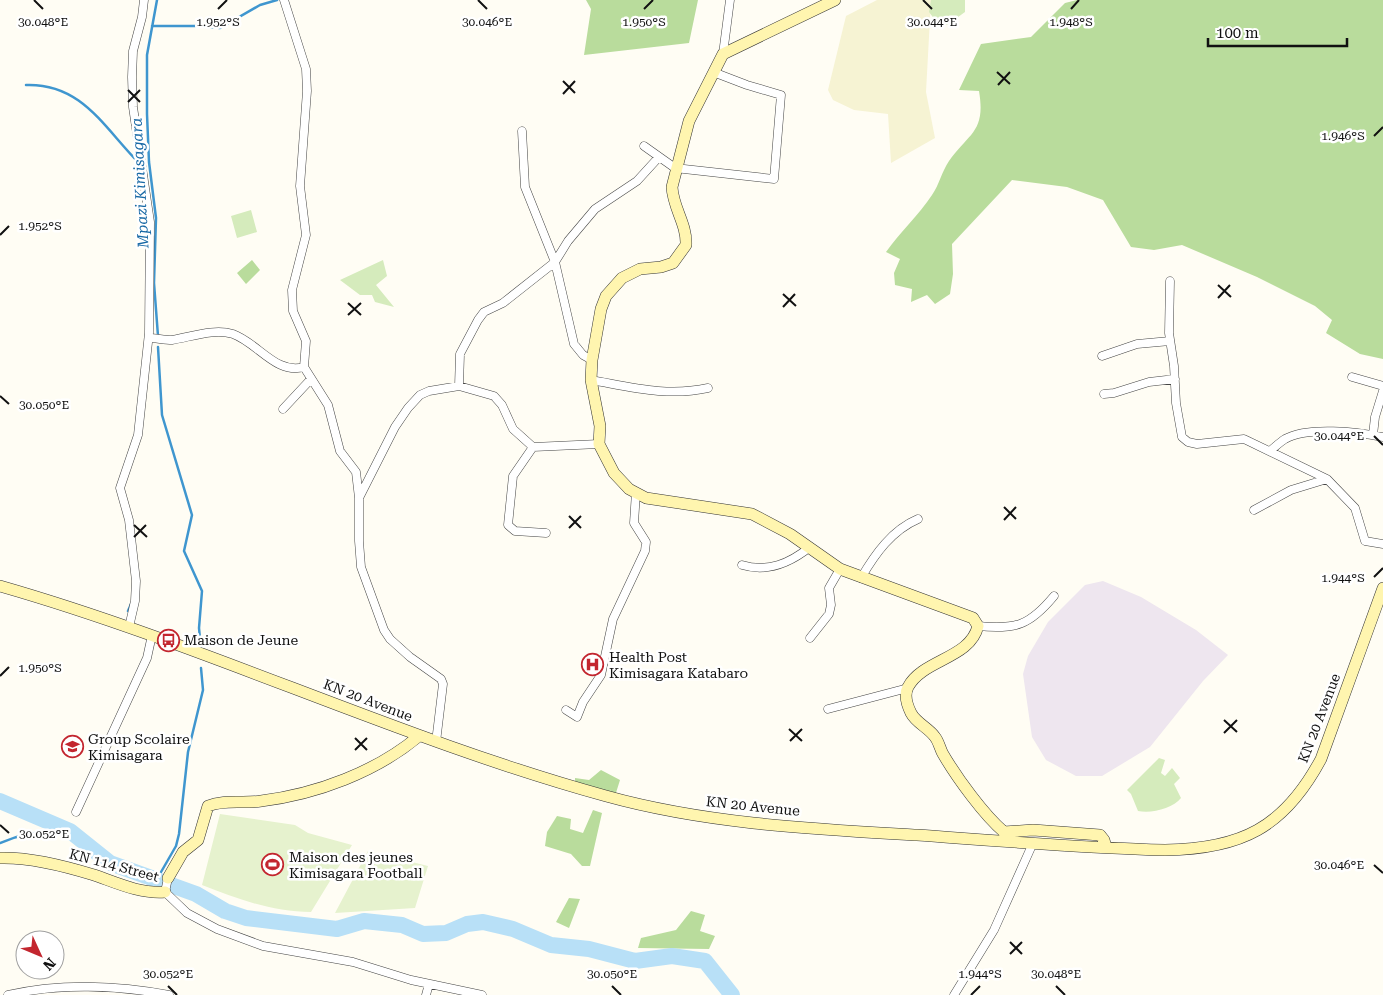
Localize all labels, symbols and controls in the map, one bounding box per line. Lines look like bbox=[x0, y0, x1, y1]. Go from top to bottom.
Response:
text: 30.048°E bbox=[18, 15, 68, 29]
text: 1.952°S bbox=[196, 15, 240, 29]
text: 30.046°E bbox=[462, 15, 512, 29]
text: 1.950°S bbox=[622, 15, 666, 29]
text: 30.044°E bbox=[907, 15, 957, 29]
text: 1.948°S bbox=[1049, 15, 1093, 29]
scale bar bbox=[1208, 15, 1347, 47]
text: 100 m bbox=[1216, 24, 1259, 42]
water label: Mpazi Kimisagara bbox=[128, 117, 152, 250]
text: 1.946°S bbox=[1321, 129, 1365, 143]
text: 1.952°S bbox=[18, 219, 62, 233]
text: 30.050°E bbox=[19, 398, 69, 412]
text: 30.044°E bbox=[1314, 429, 1364, 443]
text: 1.944°S bbox=[1321, 571, 1365, 585]
bus stop icon: Maison de Jeune bbox=[156, 628, 180, 652]
place label: Maison de Jeune bbox=[184, 632, 298, 648]
place label: Health Post Kimisagara Katabaro bbox=[609, 649, 748, 681]
hospital icon: Health Post Kimisagara Katabaro bbox=[581, 653, 605, 677]
text: 1.950°S bbox=[18, 661, 62, 675]
street label: KN 20 Avenue bbox=[1295, 671, 1343, 765]
street label: KN 20 Avenue bbox=[321, 676, 415, 724]
place label: Group Scolaire Kimisagara bbox=[88, 731, 190, 763]
school or university icon: Group Scolaire Kimisagara bbox=[60, 735, 84, 759]
street label: KN 20 Avenue bbox=[705, 793, 801, 819]
text: 30.052°E bbox=[19, 827, 69, 841]
street label: KN 114 Street bbox=[67, 845, 161, 885]
place label: Maison des jeunes Kimisagara Football bbox=[289, 849, 423, 881]
sports icon: Maison des jeunes Kimisagara Football bbox=[261, 853, 285, 877]
text: 30.046°E bbox=[1314, 858, 1364, 872]
north arrow bbox=[15, 930, 65, 980]
text: N bbox=[40, 955, 59, 974]
text: 30.052°E bbox=[143, 967, 193, 981]
text: 30.050°E bbox=[587, 967, 637, 981]
text: 1.944°S bbox=[958, 967, 1002, 981]
text: 30.048°E bbox=[1031, 967, 1081, 981]

